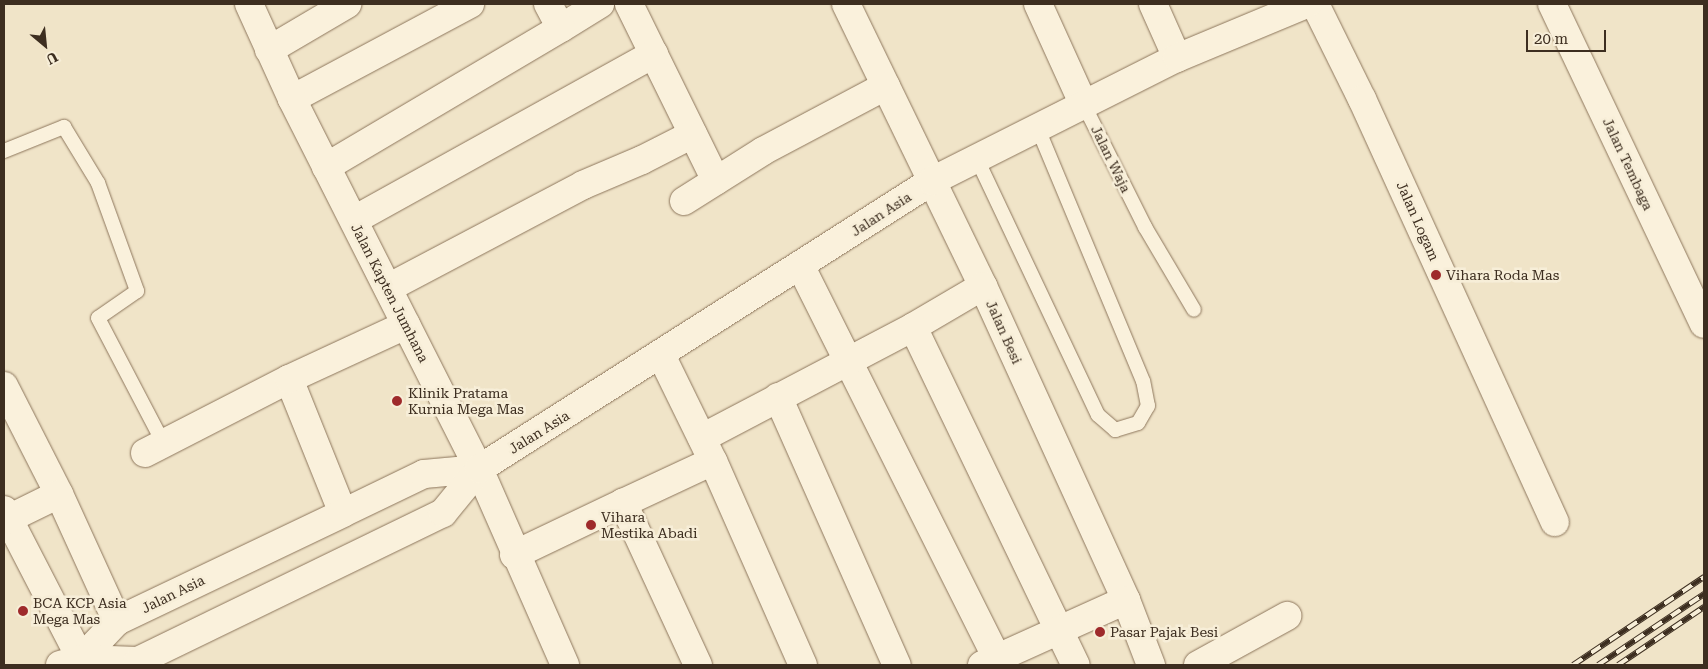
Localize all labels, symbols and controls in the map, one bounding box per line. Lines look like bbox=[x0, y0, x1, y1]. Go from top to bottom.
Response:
north arrow bbox=[20, 20, 70, 70]
scale bar bbox=[1528, 20, 1608, 52]
text: 20 m bbox=[1534, 30, 1568, 48]
text: U bbox=[44, 49, 61, 68]
street label: Jalan Tembaga bbox=[1599, 115, 1657, 213]
street label: Jalan Waja bbox=[1088, 123, 1134, 195]
street label: Jalan Logam bbox=[1393, 179, 1443, 263]
street label: Jalan Asia bbox=[848, 188, 914, 240]
street label: Jalan Kapten Jumhana bbox=[348, 221, 432, 365]
place label: Vihara Roda Mas bbox=[1446, 267, 1559, 283]
marker: Vihara Roda Mas bbox=[1430, 269, 1442, 281]
street label: Jalan Besi bbox=[983, 298, 1025, 366]
place label: Klinik Pratama Kurnia Mega Mas bbox=[408, 385, 524, 418]
marker: Klinik Pratama Kurnia Mega Mas bbox=[390, 394, 404, 408]
street label: Jalan Asia bbox=[506, 407, 572, 457]
place label: Vihara Mestika Abadi bbox=[601, 509, 698, 542]
marker: Vihara Mestika Abadi bbox=[585, 519, 597, 531]
street label: Jalan Asia bbox=[139, 571, 207, 617]
place label: BCA KCP Asia Mega Mas bbox=[33, 595, 127, 628]
marker: BCA KCP Asia Mega Mas bbox=[17, 605, 29, 617]
place label: Pasar Pajak Besi bbox=[1110, 624, 1218, 640]
marker: Pasar Pajak Besi bbox=[1094, 626, 1106, 638]

